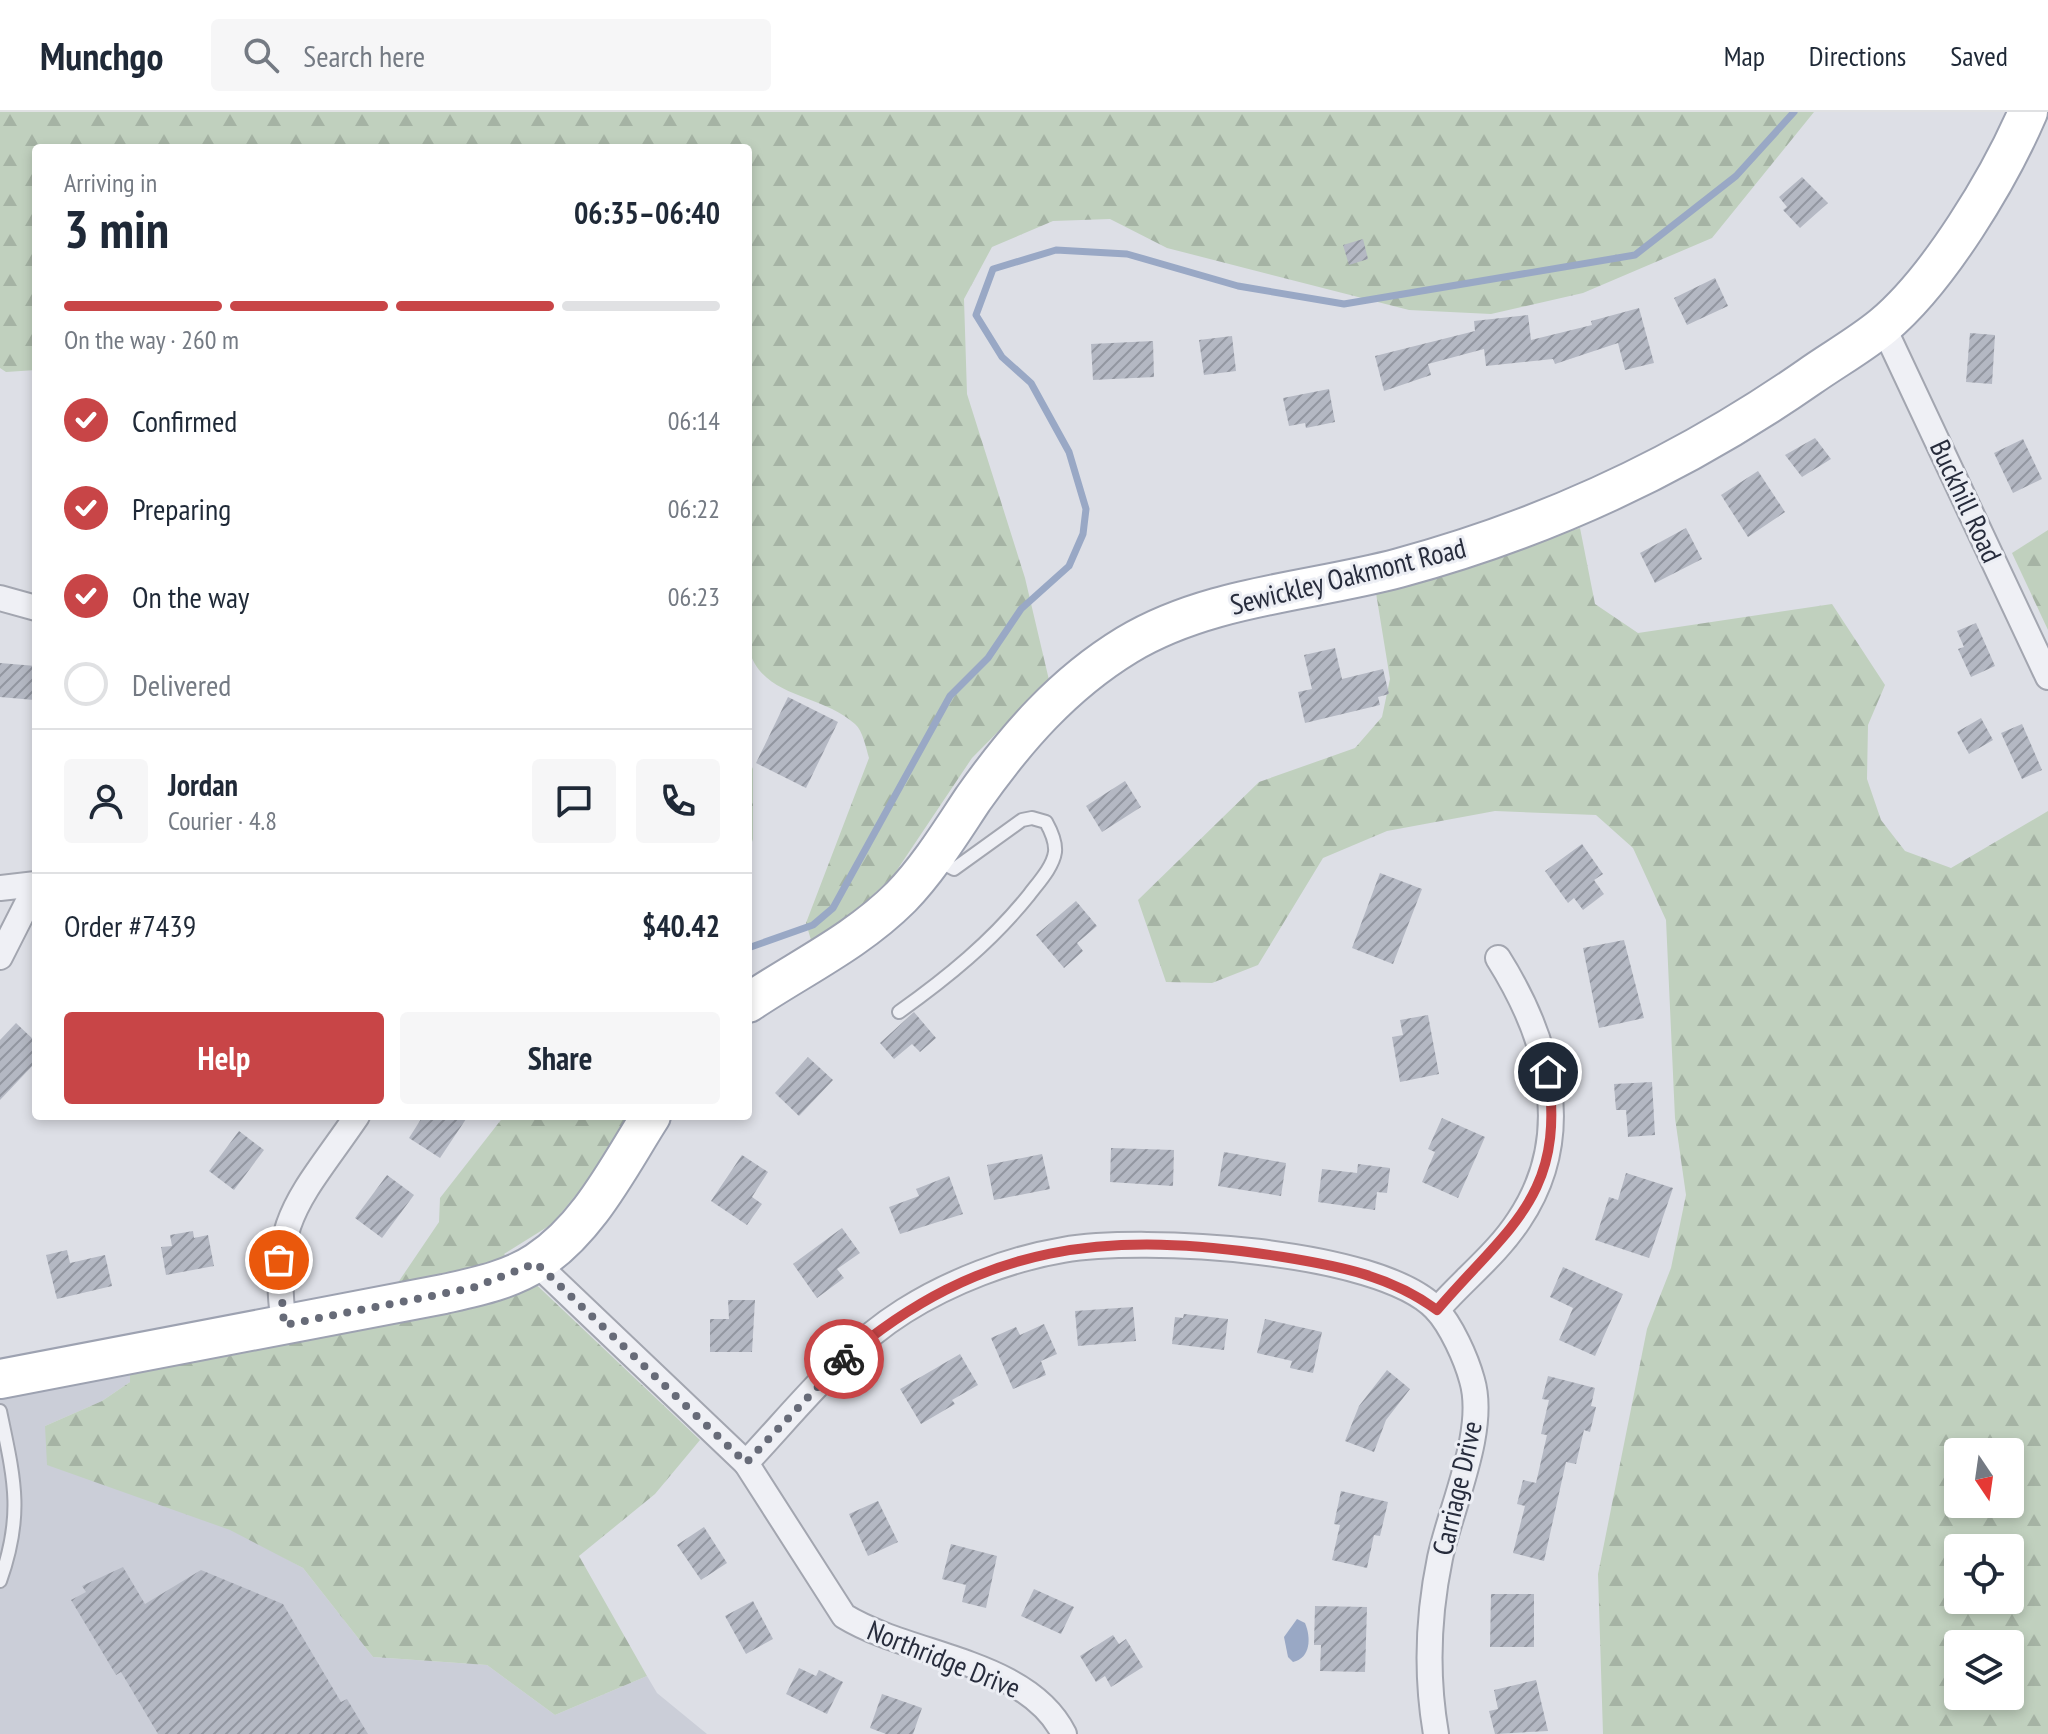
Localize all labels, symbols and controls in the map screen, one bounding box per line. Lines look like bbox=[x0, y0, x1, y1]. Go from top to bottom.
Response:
search box bbox=[211, 19, 771, 91]
text: Munchgo bbox=[40, 31, 163, 80]
icon: search bbox=[239, 33, 283, 77]
text: Search here bbox=[303, 36, 425, 75]
text: Map bbox=[1724, 37, 1765, 74]
text: Directions bbox=[1809, 37, 1906, 74]
text: Saved bbox=[1950, 37, 2008, 74]
text: Arriving in bbox=[64, 166, 157, 199]
text: 06:35–06:40 bbox=[574, 193, 720, 232]
text: 3 min bbox=[64, 195, 169, 262]
text: On the way · 260 m bbox=[64, 323, 239, 356]
icon: check bbox=[64, 398, 108, 442]
text: Confirmed bbox=[132, 401, 237, 440]
text: 06:14 bbox=[668, 404, 720, 437]
street label: Buckhill Road bbox=[1922, 433, 2011, 568]
icon: check bbox=[64, 486, 108, 530]
text: Preparing bbox=[132, 489, 231, 528]
text: 06:22 bbox=[668, 492, 720, 525]
street label: Sewickley Oakmont Road bbox=[1226, 528, 1470, 623]
icon: check bbox=[64, 574, 108, 618]
text: On the way bbox=[132, 577, 249, 616]
text: 06:23 bbox=[668, 580, 720, 613]
text: Delivered bbox=[132, 665, 231, 704]
button: person bbox=[64, 759, 148, 843]
button: chat bbox=[532, 759, 616, 843]
button: phone bbox=[636, 759, 720, 843]
text: Jordan bbox=[168, 765, 238, 804]
text: Courier · 4.8 bbox=[168, 804, 277, 837]
text: Order #7439 bbox=[64, 906, 196, 945]
text: $40.42 bbox=[642, 906, 720, 945]
button: Help bbox=[64, 1012, 384, 1104]
button: Share bbox=[400, 1012, 720, 1104]
pin bbox=[1514, 1038, 1582, 1106]
icon: home bbox=[1526, 1050, 1570, 1094]
pin bbox=[245, 1226, 313, 1294]
icon: bag bbox=[257, 1238, 301, 1282]
courier bbox=[804, 1319, 884, 1399]
icon: bike bbox=[822, 1337, 866, 1381]
street label: Carriage Drive bbox=[1423, 1417, 1490, 1559]
north arrow bbox=[1944, 1438, 2024, 1518]
map controls bbox=[1944, 1438, 2024, 1710]
button: locate bbox=[1944, 1534, 2024, 1614]
street label: Northridge Drive bbox=[862, 1611, 1026, 1706]
button: layers bbox=[1944, 1630, 2024, 1710]

